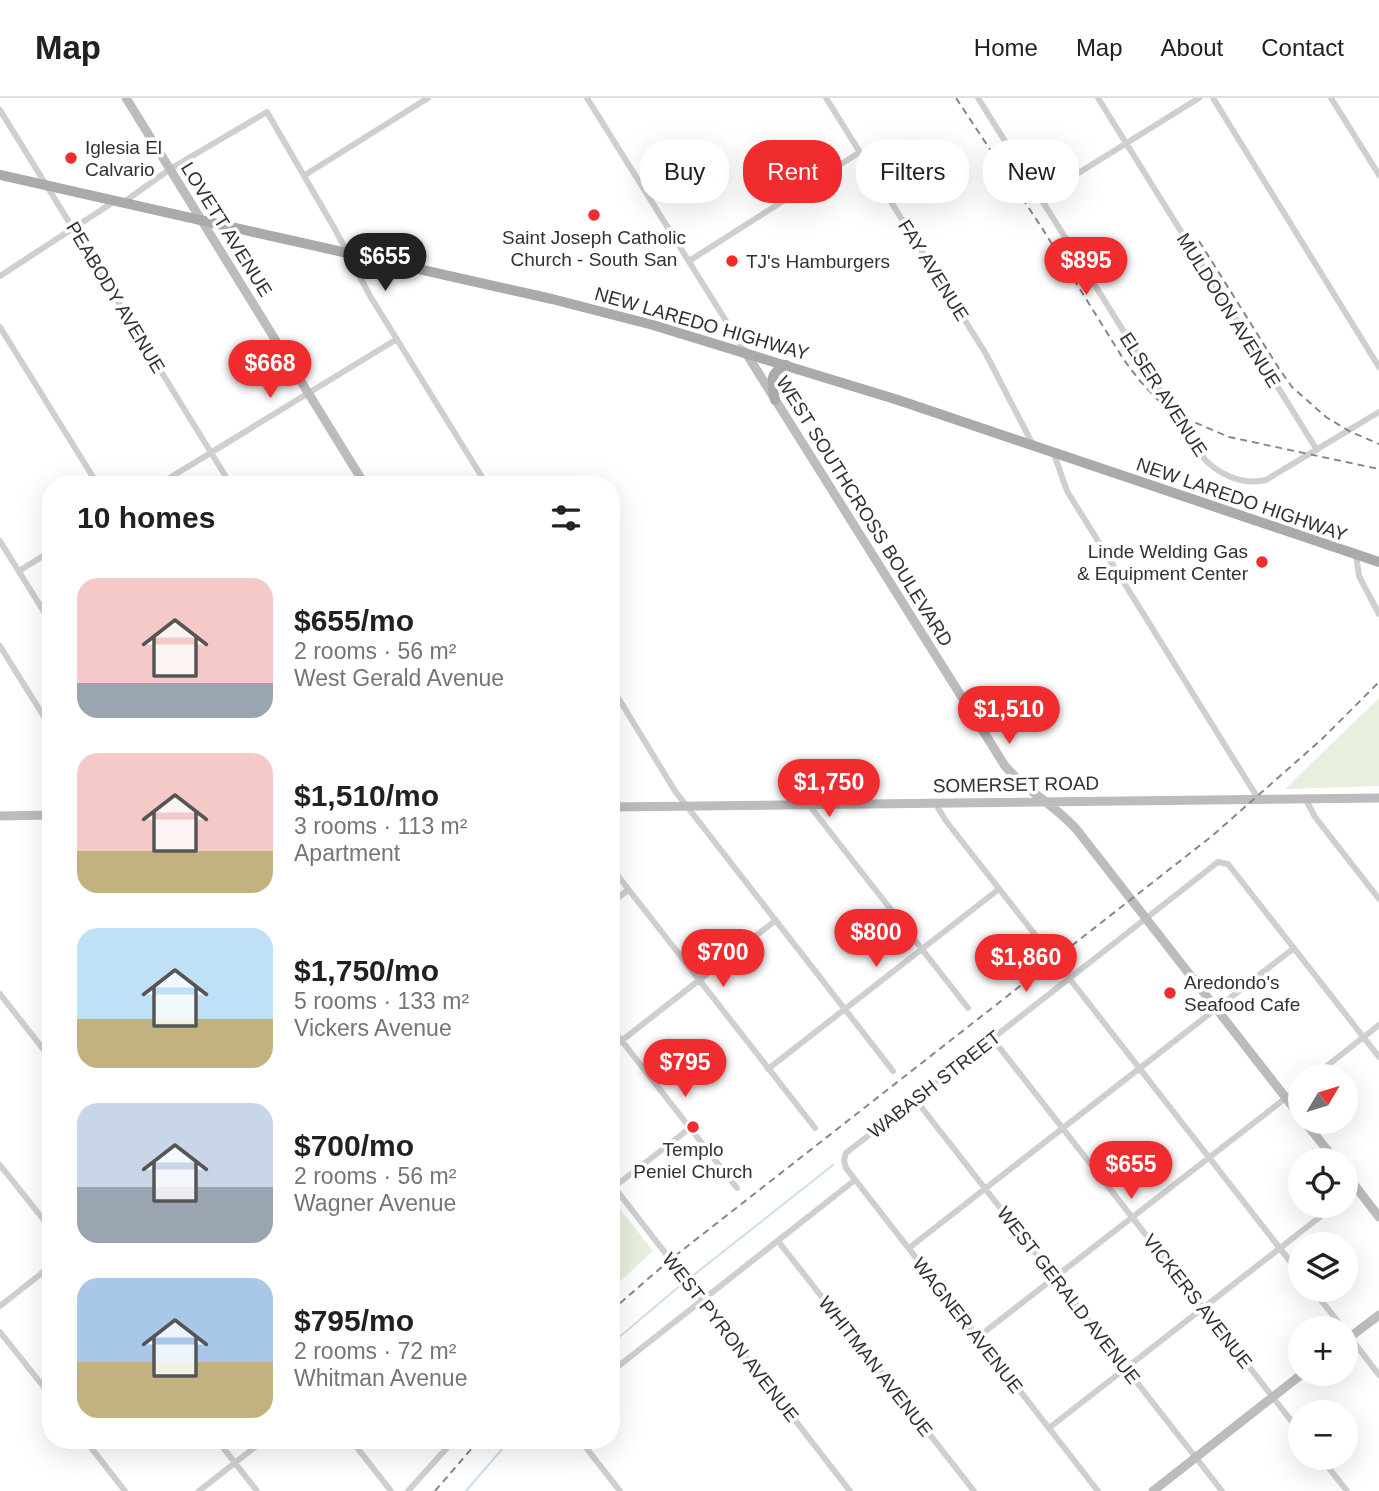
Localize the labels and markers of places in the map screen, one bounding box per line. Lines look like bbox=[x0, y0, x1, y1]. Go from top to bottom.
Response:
place label: Iglesia El Calvario bbox=[85, 137, 162, 180]
marker: Iglesia El Calvario bbox=[63, 150, 79, 166]
marker: Saint Joseph Catholic Church - South San bbox=[586, 207, 602, 223]
place label: Saint Joseph Catholic Church - South San bbox=[502, 227, 686, 270]
pin: $655 bbox=[344, 234, 426, 293]
pin: $895 bbox=[1045, 238, 1127, 297]
place label: TJ's Hamburgers bbox=[746, 251, 890, 272]
marker: TJ's Hamburgers bbox=[724, 253, 740, 269]
pin: $668 bbox=[229, 341, 311, 400]
place label: Linde Welding Gas & Equipment Center bbox=[1077, 541, 1249, 584]
marker: Linde Welding Gas & Equipment Center bbox=[1254, 554, 1270, 570]
pin: $1,510 bbox=[952, 686, 1066, 746]
pin: $1,750 bbox=[772, 760, 886, 819]
pin: $800 bbox=[835, 910, 917, 969]
pin: $700 bbox=[682, 930, 764, 989]
pin: $1,860 bbox=[969, 934, 1083, 994]
place label: Aredondo's Seafood Cafe bbox=[1184, 972, 1300, 1015]
marker: Aredondo's Seafood Cafe bbox=[1162, 985, 1178, 1001]
pin: $795 bbox=[644, 1040, 726, 1099]
marker: Templo Peniel Church bbox=[685, 1119, 701, 1135]
place label: Templo Peniel Church bbox=[633, 1139, 753, 1182]
pin: $655 bbox=[1090, 1142, 1172, 1201]

